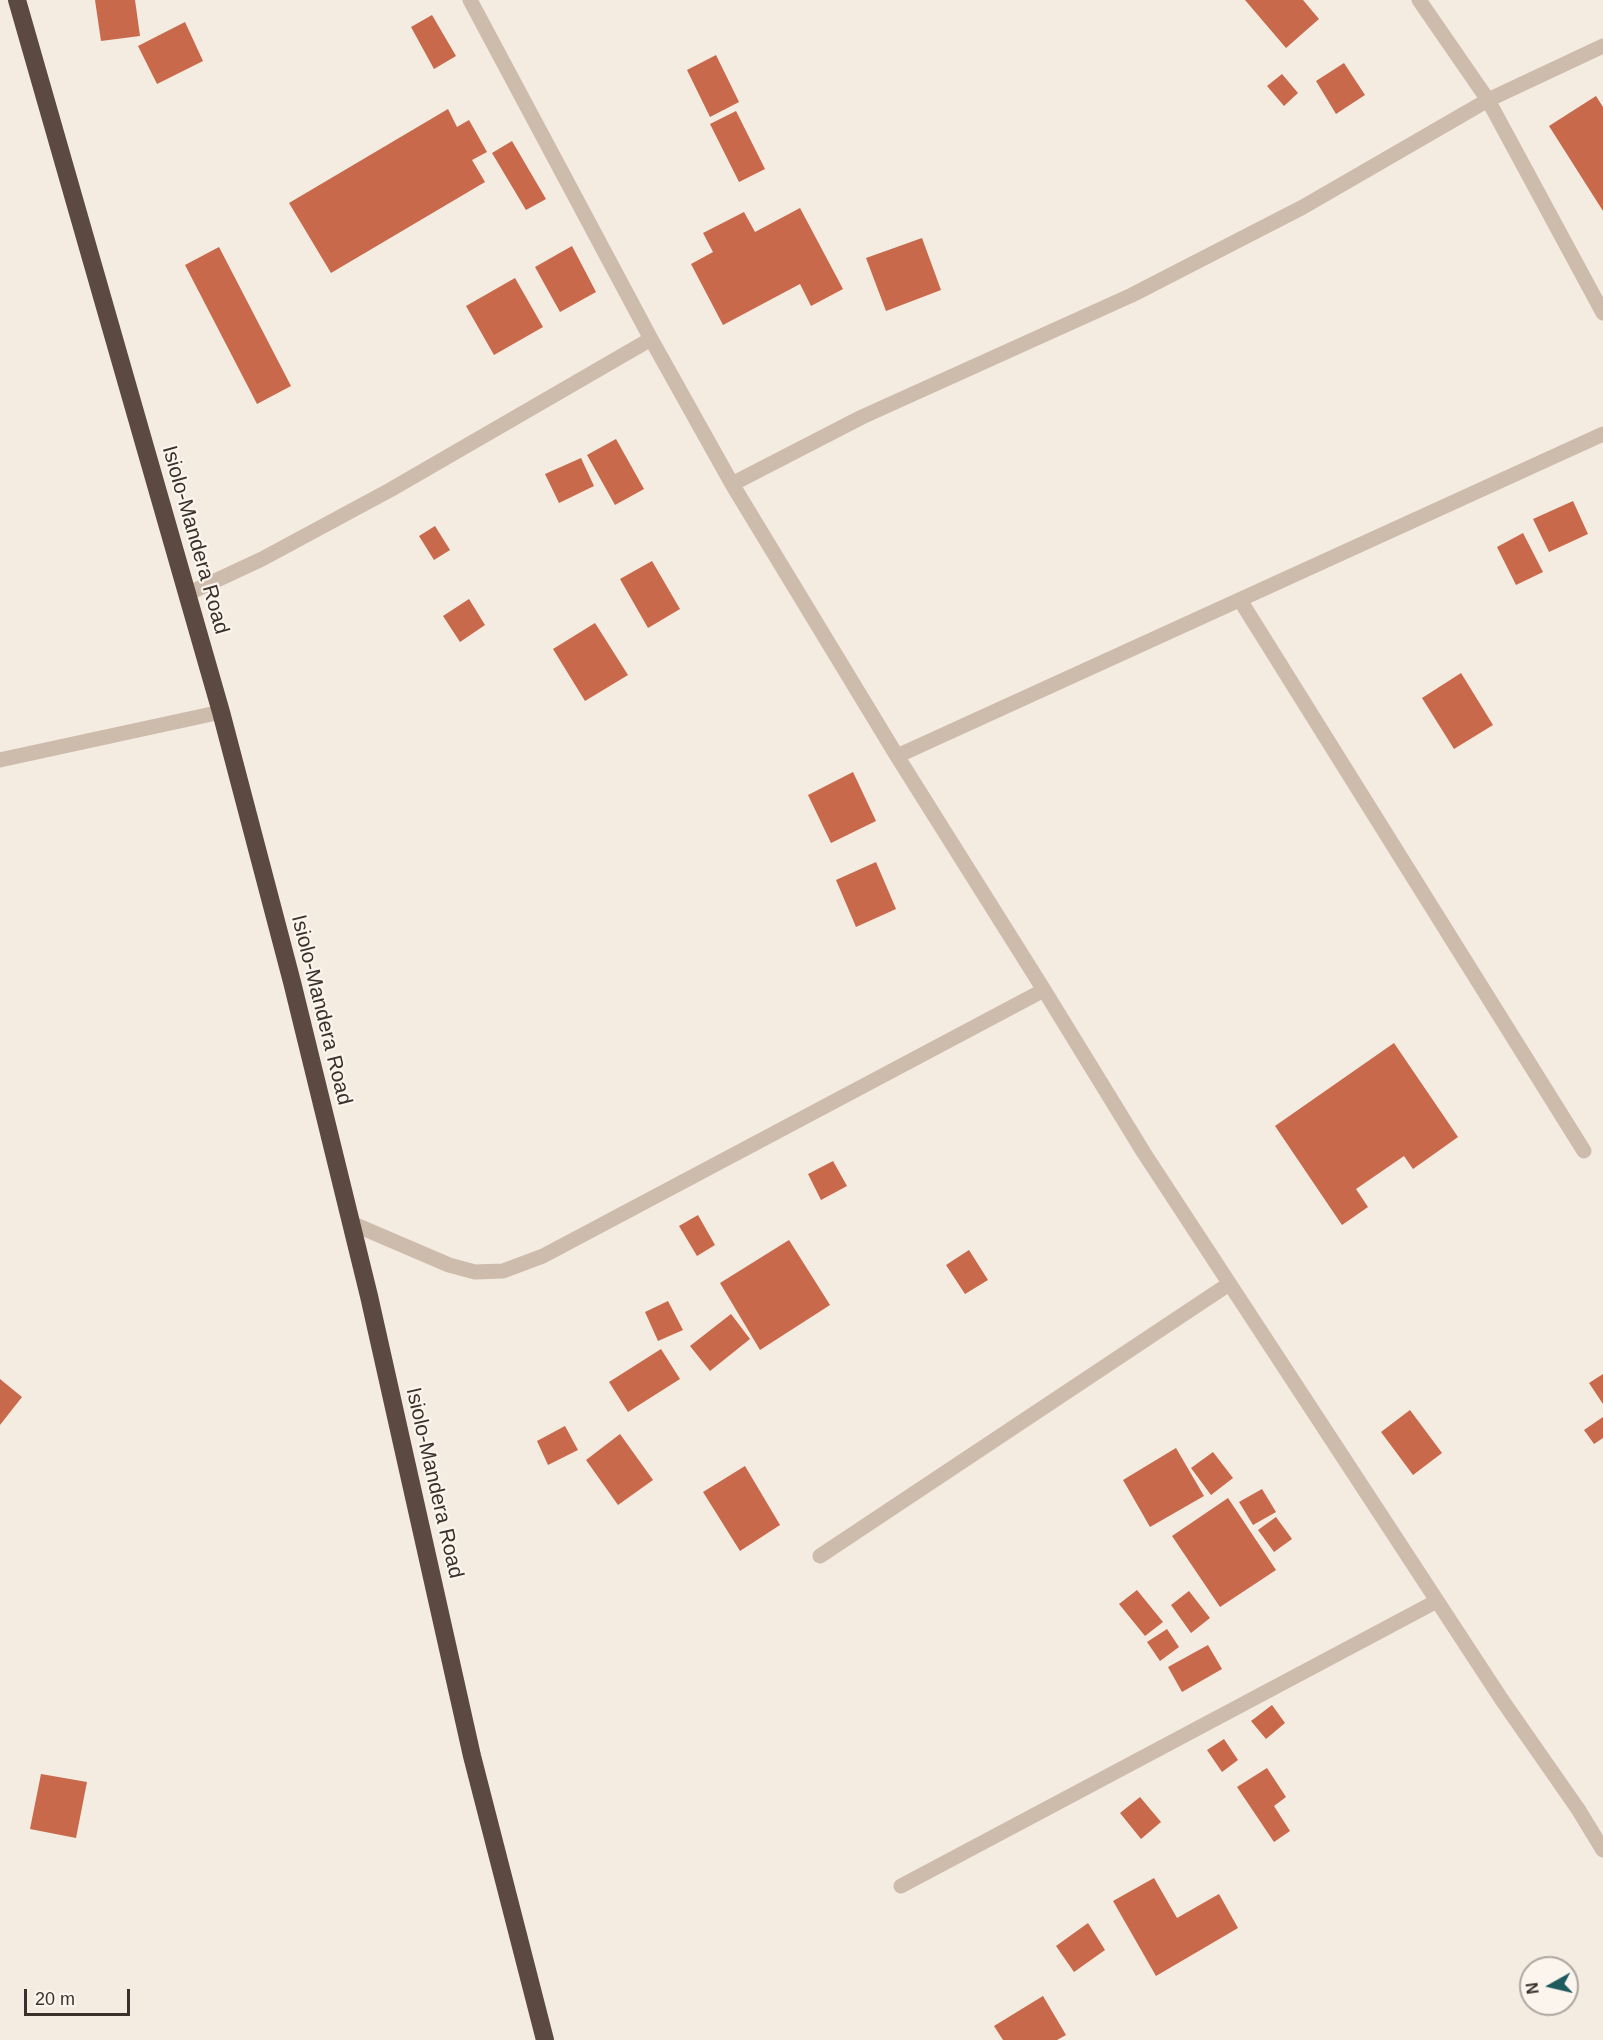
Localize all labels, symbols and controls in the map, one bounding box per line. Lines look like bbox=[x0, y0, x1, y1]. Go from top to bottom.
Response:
street label: Isiolo-Mandera Road bbox=[156, 443, 234, 637]
street label: Isiolo-Mandera Road bbox=[285, 912, 357, 1108]
street label: Isiolo-Mandera Road bbox=[400, 1385, 468, 1581]
north arrow bbox=[1519, 1956, 1579, 2016]
scale bar bbox=[27, 1977, 134, 2015]
text: N bbox=[1523, 1981, 1542, 1995]
text: 20 m bbox=[35, 1989, 75, 2009]

